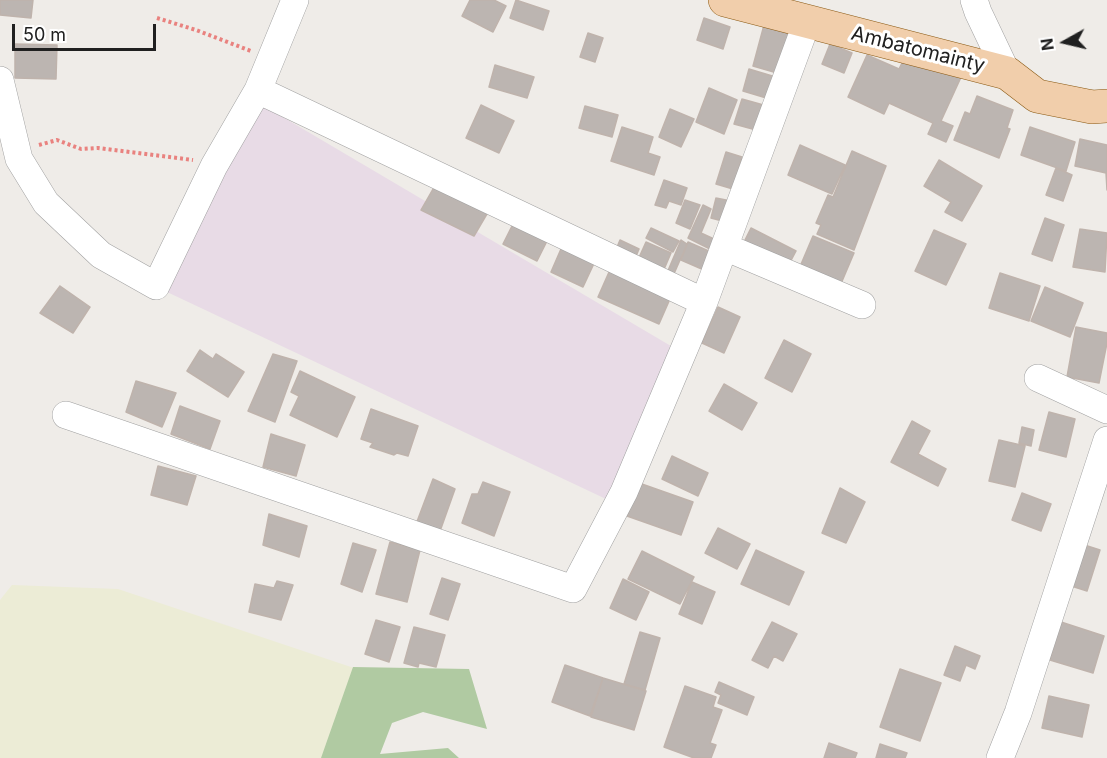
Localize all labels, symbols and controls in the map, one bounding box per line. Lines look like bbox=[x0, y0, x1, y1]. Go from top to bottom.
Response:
scale bar bbox=[15, 12, 159, 50]
north arrow bbox=[1035, 12, 1095, 72]
street label: Ambatomainty bbox=[849, 22, 987, 78]
text: 50 m bbox=[23, 24, 66, 45]
text: N bbox=[1036, 37, 1058, 52]

